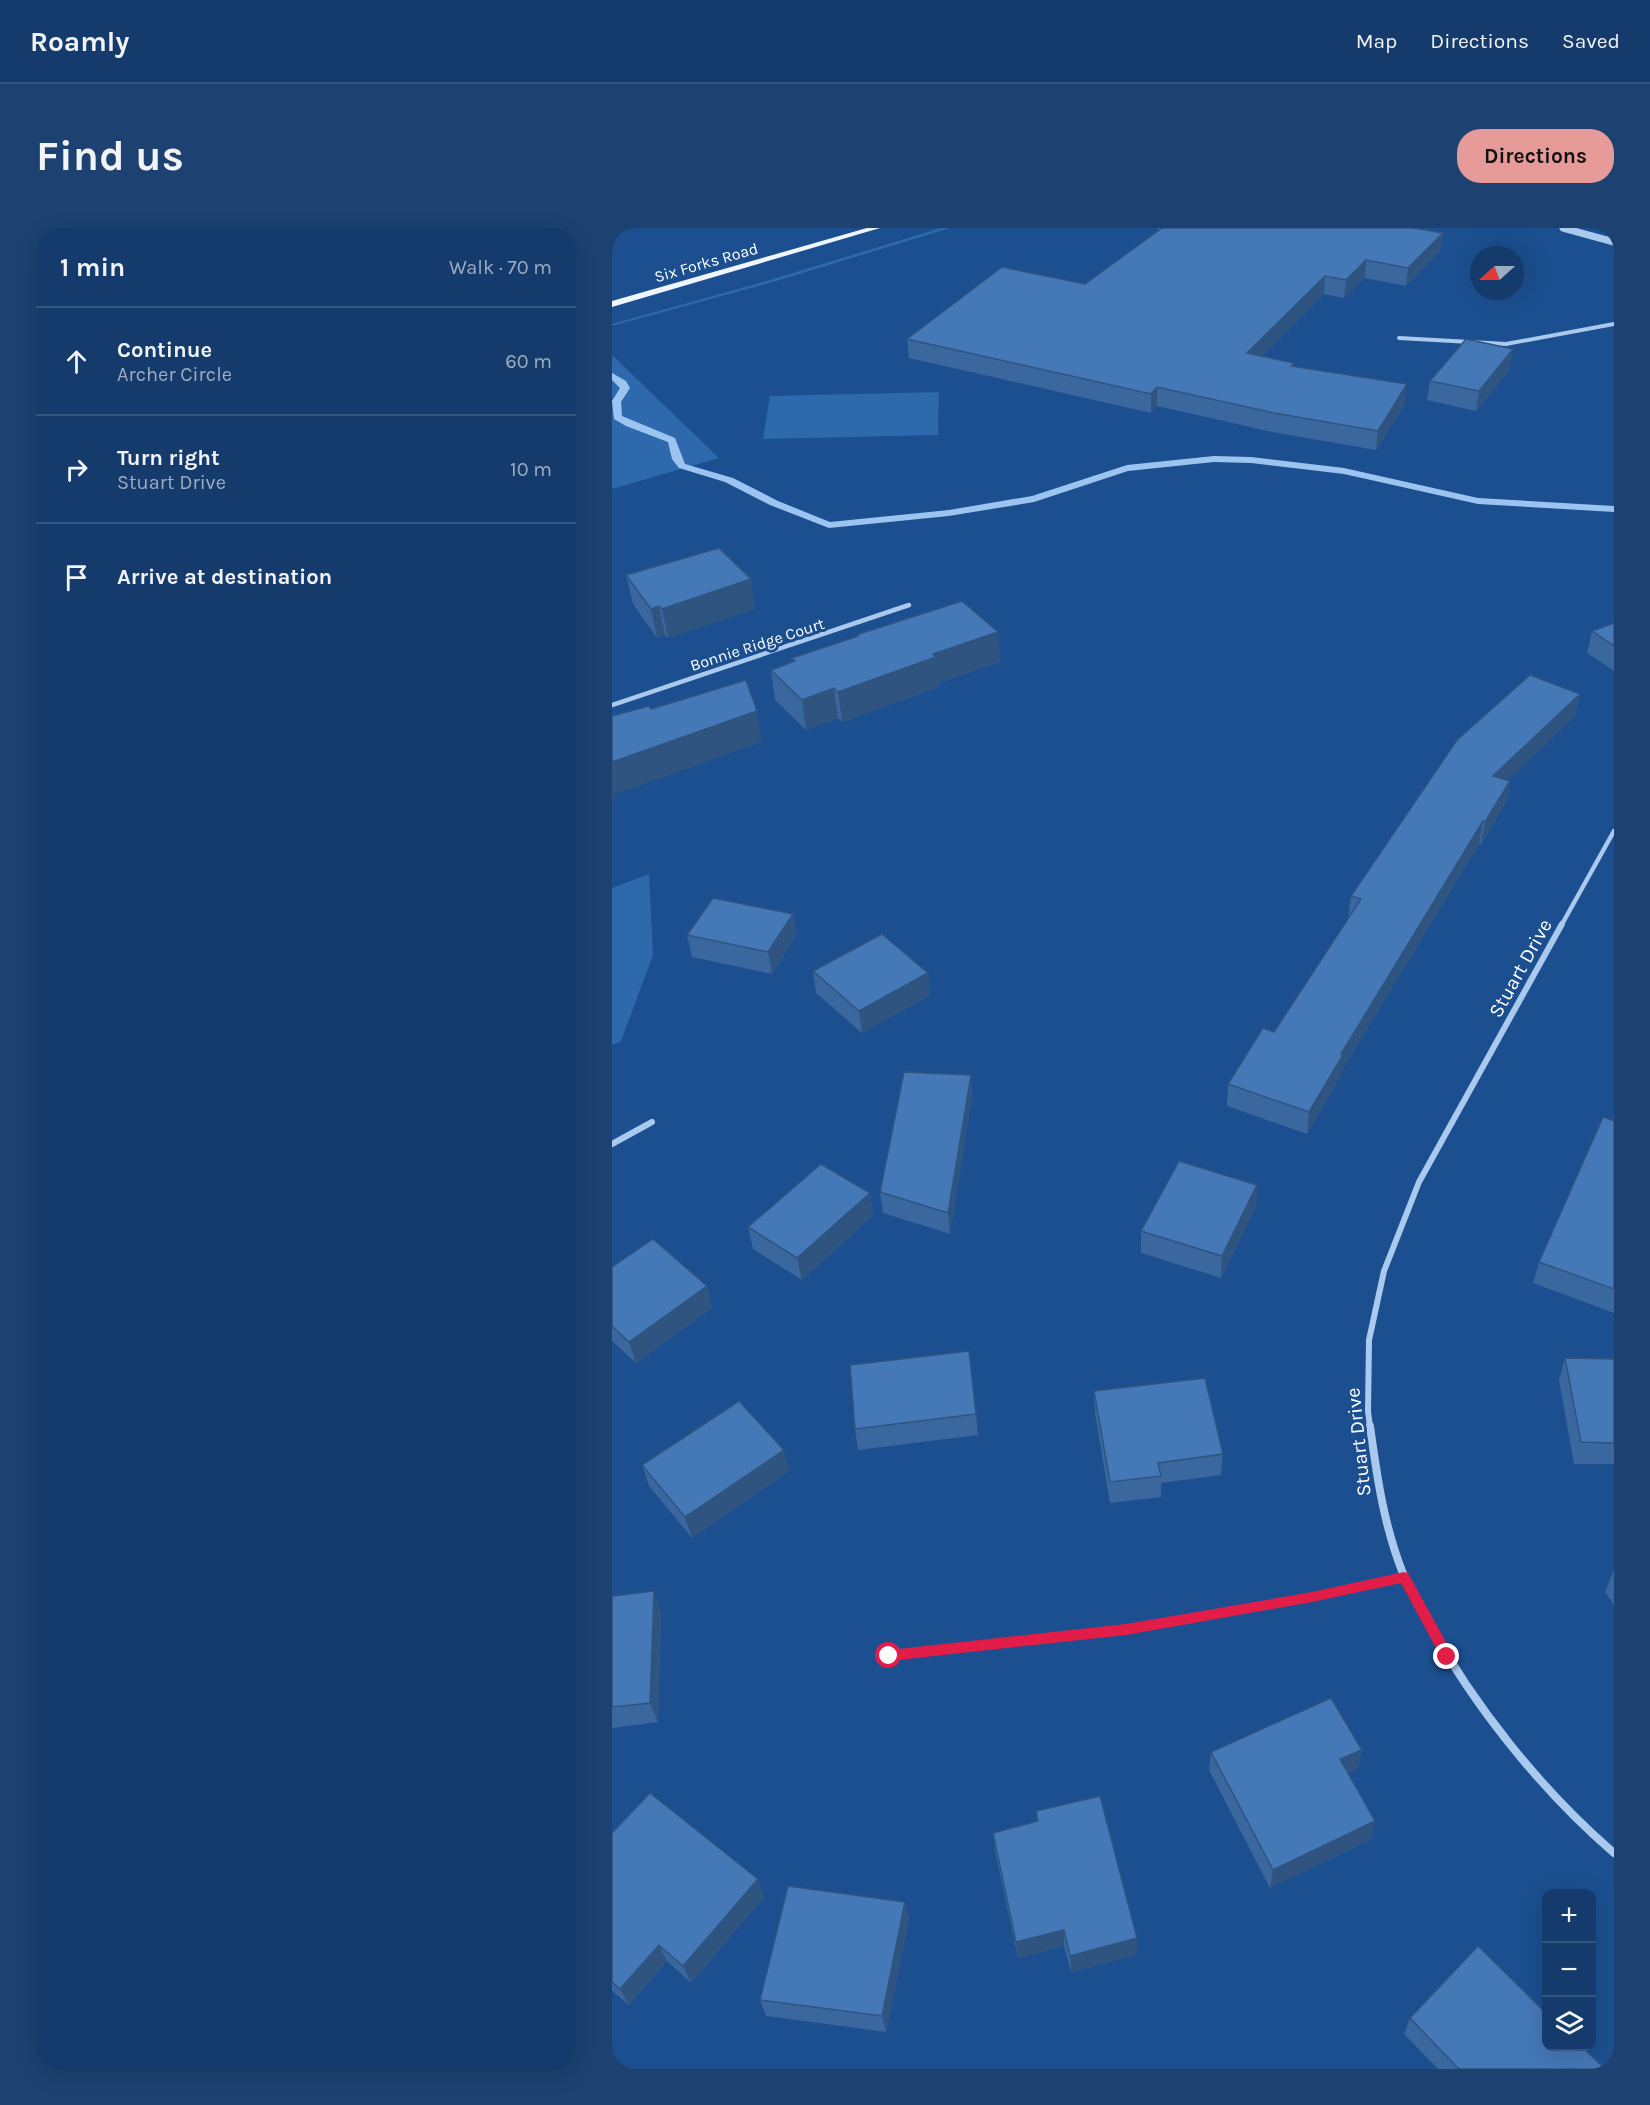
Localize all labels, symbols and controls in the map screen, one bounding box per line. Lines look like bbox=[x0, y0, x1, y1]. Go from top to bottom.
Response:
text: Roamly bbox=[30, 25, 129, 58]
text: Map bbox=[1356, 29, 1397, 53]
text: Directions bbox=[1430, 29, 1529, 53]
text: Saved bbox=[1562, 29, 1620, 53]
button: Directions bbox=[1457, 129, 1614, 183]
text: Find us bbox=[36, 131, 184, 181]
street label: Six Forks Road bbox=[652, 239, 760, 286]
north arrow bbox=[1470, 246, 1524, 300]
text: 1 min bbox=[60, 252, 125, 283]
text: Walk · 70 m bbox=[449, 256, 552, 279]
text: Continue bbox=[117, 337, 212, 363]
icon: ahead bbox=[60, 345, 93, 378]
text: 60 m bbox=[505, 350, 552, 373]
text: Archer Circle bbox=[117, 363, 232, 386]
text: Turn right bbox=[117, 445, 220, 471]
icon: right bbox=[60, 453, 93, 486]
text: 10 m bbox=[510, 458, 552, 481]
text: Stuart Drive bbox=[117, 471, 226, 494]
icon: arrive bbox=[60, 561, 93, 594]
text: Arrive at destination bbox=[117, 564, 332, 590]
street label: Bonnie Ridge Court bbox=[688, 614, 827, 675]
street label: Stuart Drive bbox=[1484, 915, 1557, 1021]
street label: Stuart Drive bbox=[1341, 1387, 1376, 1497]
route start bbox=[875, 1642, 901, 1668]
route end bbox=[1433, 1643, 1459, 1669]
map controls bbox=[1542, 1889, 1596, 2051]
button: + bbox=[1542, 1889, 1596, 1943]
button: − bbox=[1542, 1943, 1596, 1997]
button: layers bbox=[1542, 1997, 1596, 2051]

